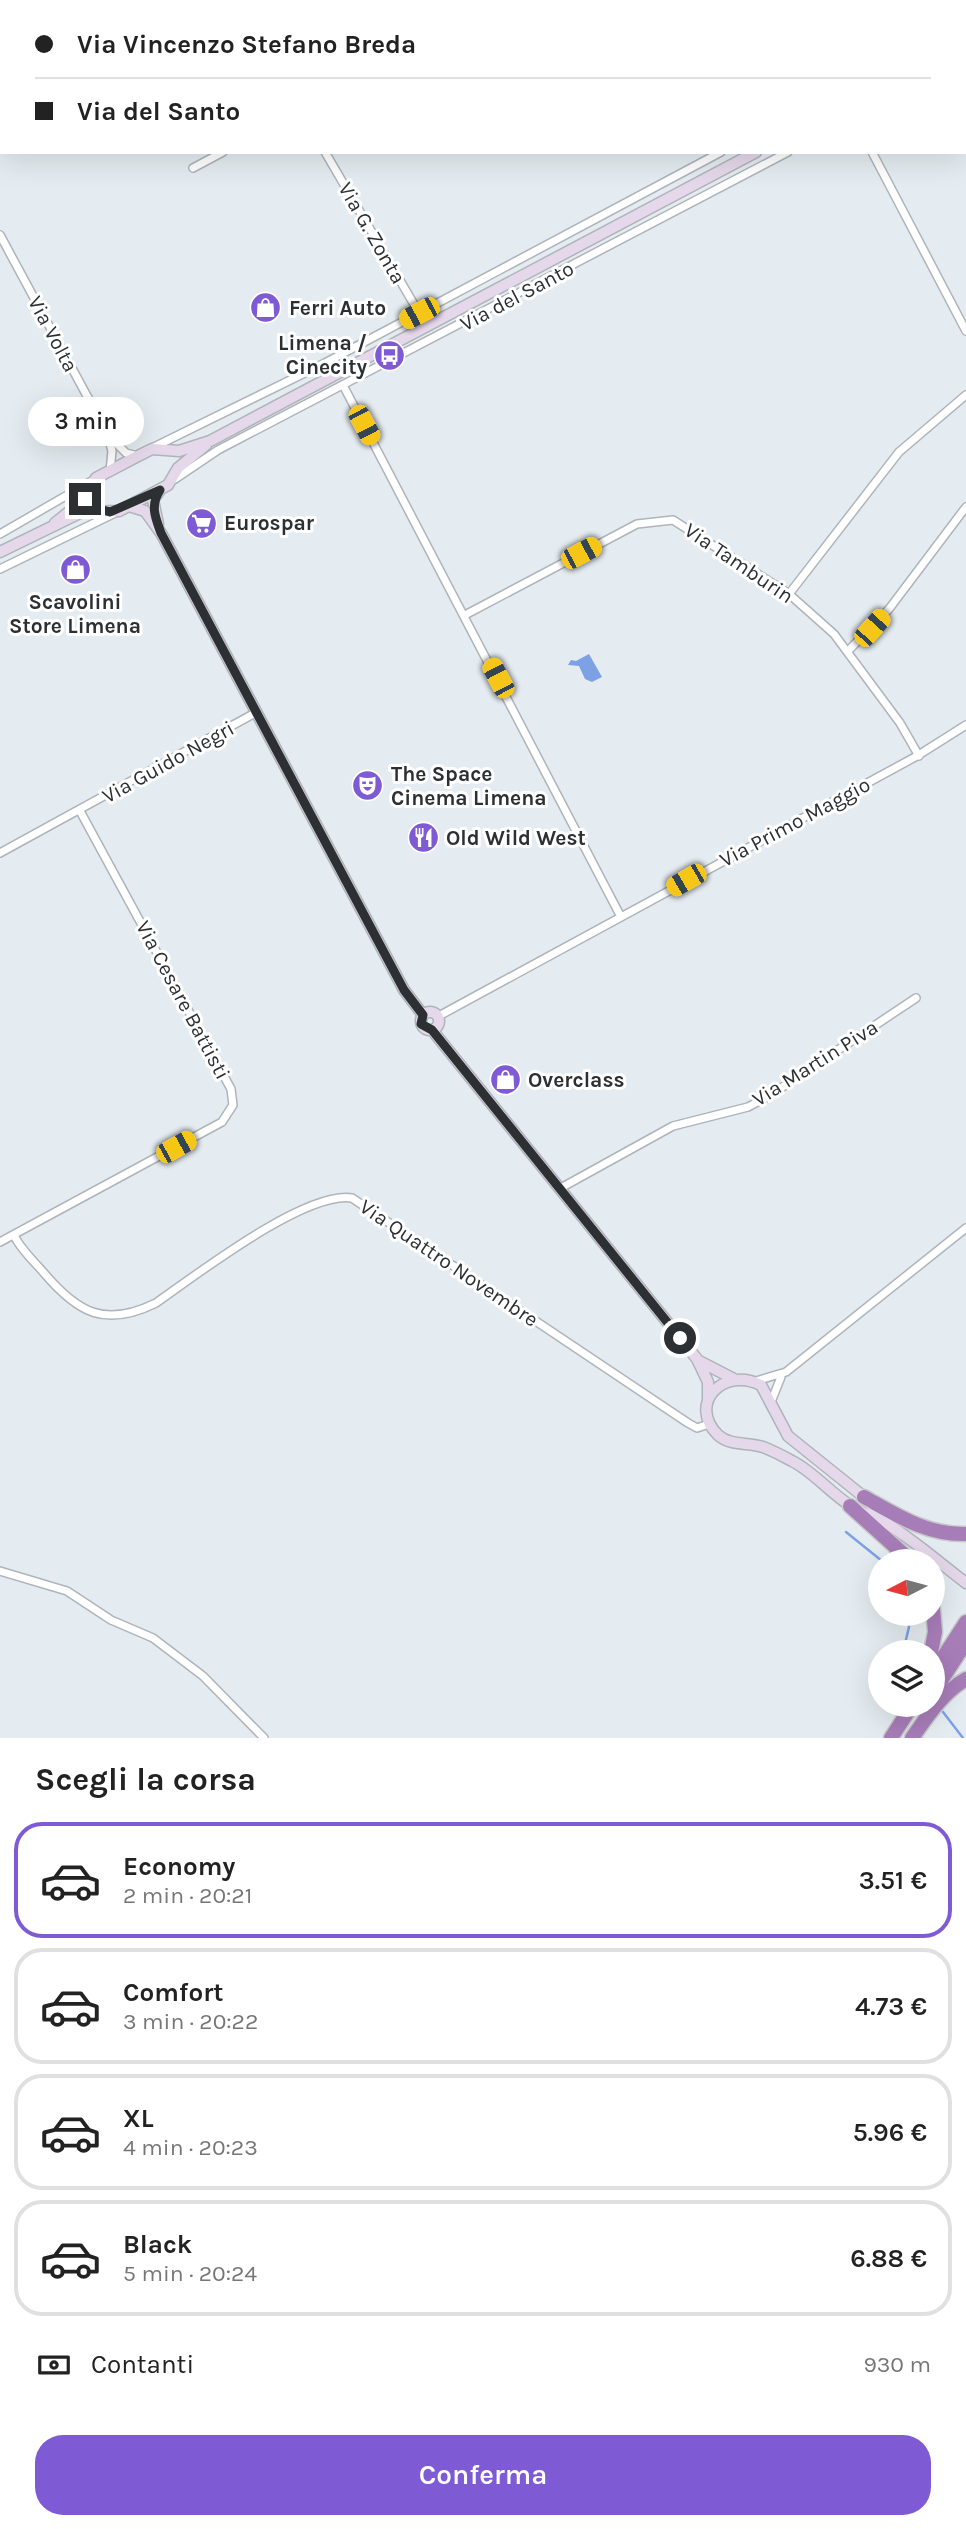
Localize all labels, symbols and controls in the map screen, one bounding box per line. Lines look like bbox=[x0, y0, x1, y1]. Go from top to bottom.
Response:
text: Via Vincenzo Stefano Breda bbox=[77, 29, 416, 60]
text: Via del Santo bbox=[77, 96, 240, 127]
street label: Via G. Zonta bbox=[333, 178, 411, 288]
street label: Via del Santo bbox=[456, 256, 578, 336]
shop icon: Ferri Auto bbox=[249, 291, 283, 325]
street label: Via Volta bbox=[23, 292, 83, 376]
car bbox=[396, 294, 443, 332]
place label: Ferri Auto bbox=[289, 296, 386, 320]
place label: Limena / Cinecity bbox=[278, 331, 367, 379]
bus stop icon: Limena / Cinecity bbox=[373, 338, 407, 372]
callout: 3 min bbox=[27, 398, 143, 447]
car bbox=[345, 402, 384, 448]
text: 3 min bbox=[54, 408, 118, 435]
route end bbox=[69, 483, 101, 515]
supermarket icon: Eurospar bbox=[184, 506, 218, 540]
place label: Eurospar bbox=[224, 511, 315, 535]
street label: Via Tamburin bbox=[680, 518, 798, 608]
car bbox=[558, 534, 605, 572]
shop icon: Scavolini Store Limena bbox=[58, 553, 92, 587]
place label: Scavolini Store Limena bbox=[9, 590, 141, 638]
car bbox=[851, 605, 894, 651]
car bbox=[479, 655, 518, 701]
street label: Via Guido Negri bbox=[98, 716, 238, 808]
place label: The Space Cinema Limena bbox=[391, 762, 547, 810]
theatre icon: The Space Cinema Limena bbox=[351, 769, 385, 803]
street label: Via Primo Maggio bbox=[716, 772, 874, 872]
restaurant icon: Old Wild West bbox=[406, 821, 440, 855]
place label: Old Wild West bbox=[446, 826, 586, 850]
car bbox=[663, 860, 710, 900]
street label: Via Cesare Battisti bbox=[131, 917, 235, 1083]
street label: Via Martin Piva bbox=[748, 1015, 882, 1111]
shop icon: Overclass bbox=[488, 1063, 522, 1097]
place label: Overclass bbox=[528, 1068, 625, 1092]
car bbox=[153, 1128, 200, 1166]
street label: Via Quattro Novembre bbox=[355, 1194, 543, 1332]
route start bbox=[664, 1322, 696, 1354]
north arrow bbox=[868, 1549, 945, 1626]
map controls bbox=[868, 1549, 945, 1717]
button: layers bbox=[868, 1640, 945, 1717]
text: Scegli la corsa bbox=[35, 1761, 256, 1798]
icon: car bbox=[39, 1849, 102, 1912]
text: Economy bbox=[123, 1851, 235, 1882]
text: 3.51 € bbox=[859, 1865, 927, 1896]
text: 2 min · 20:21 bbox=[123, 1882, 252, 1909]
icon: car bbox=[39, 1975, 102, 2038]
text: Comfort bbox=[123, 1977, 224, 2008]
text: 4.73 € bbox=[855, 1991, 927, 2022]
text: 3 min · 20:22 bbox=[123, 2008, 258, 2035]
icon: car bbox=[39, 2101, 102, 2164]
text: XL bbox=[123, 2103, 154, 2134]
text: 5.96 € bbox=[853, 2117, 927, 2148]
text: 4 min · 20:23 bbox=[123, 2134, 258, 2161]
icon: car bbox=[39, 2227, 102, 2290]
text: Black bbox=[123, 2229, 192, 2260]
text: 6.88 € bbox=[850, 2243, 927, 2274]
text: 5 min · 20:24 bbox=[123, 2260, 257, 2287]
icon: cash bbox=[35, 2346, 73, 2384]
text: Contanti bbox=[91, 2349, 194, 2380]
text: 930 m bbox=[863, 2351, 931, 2378]
button: Conferma bbox=[35, 2435, 931, 2515]

